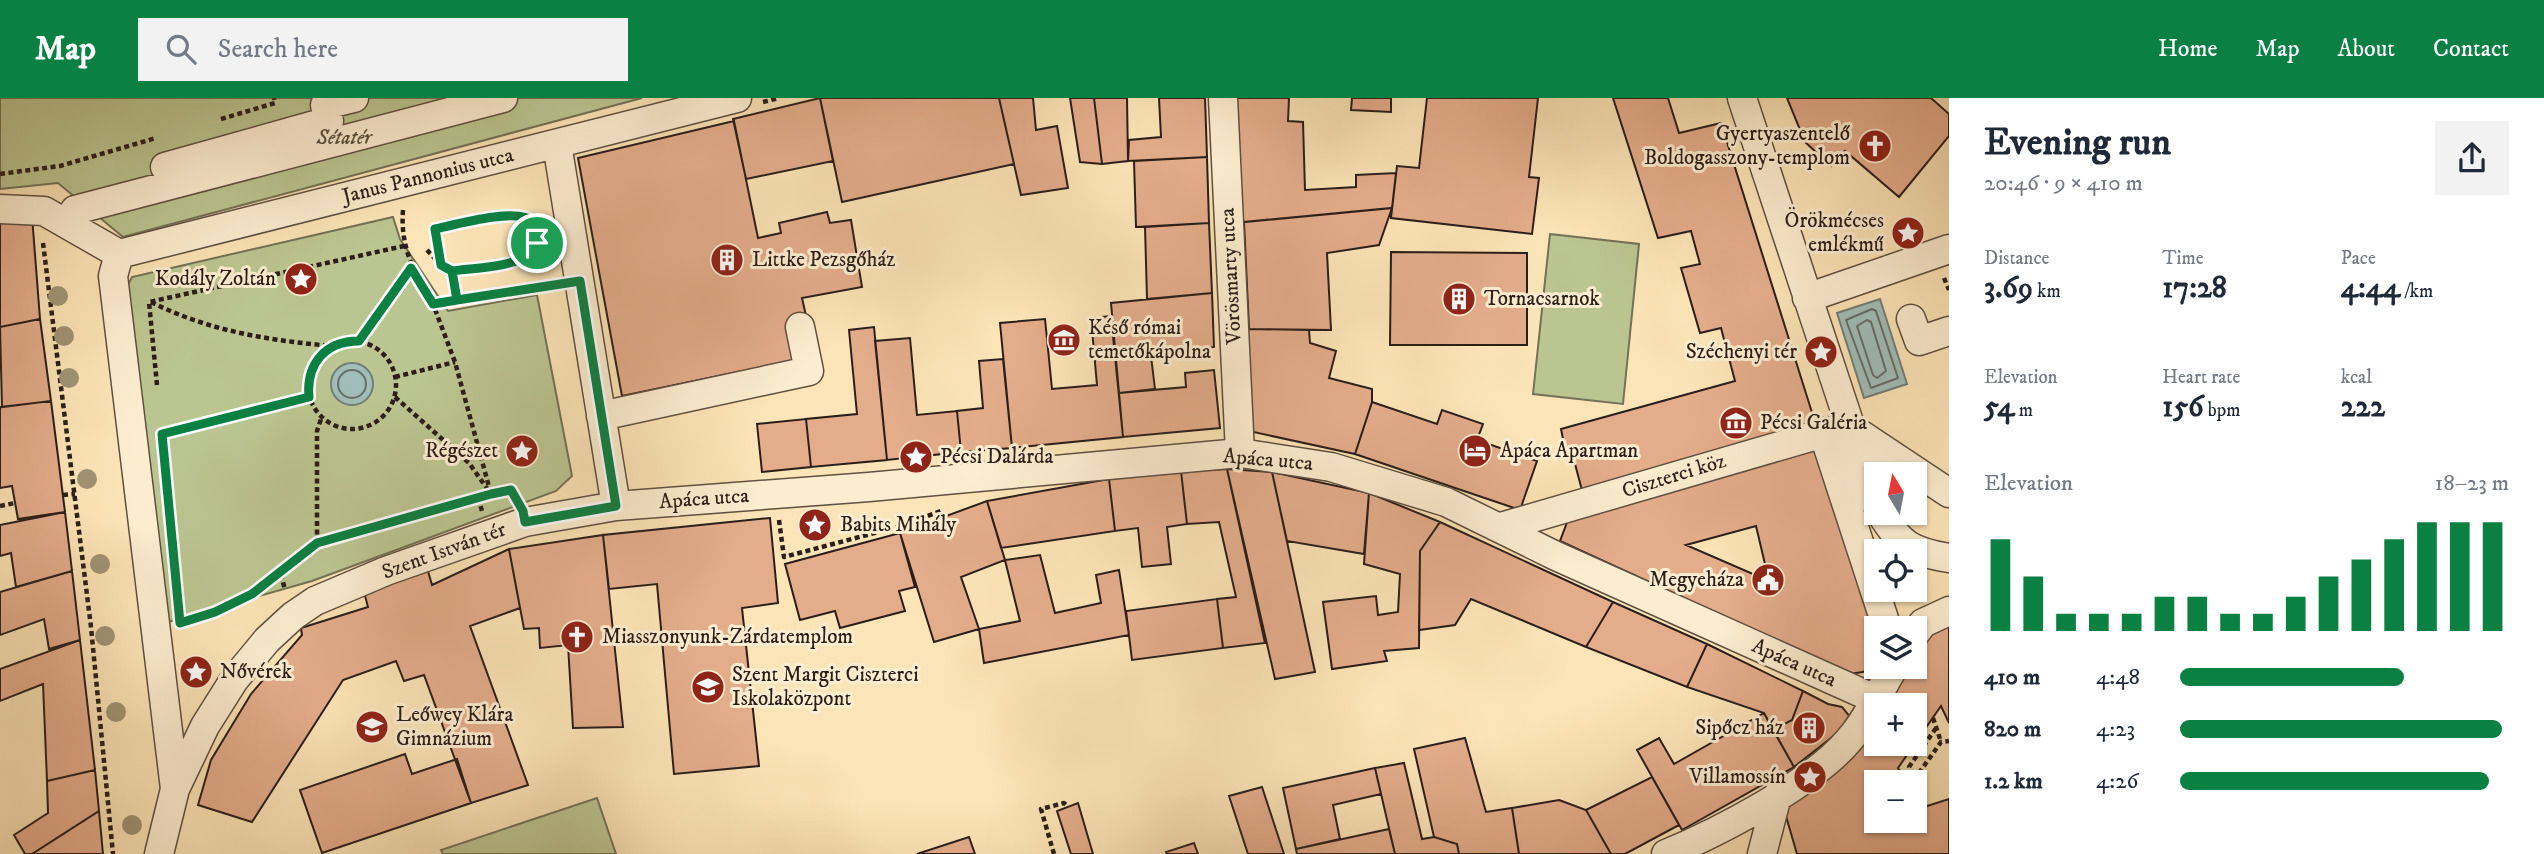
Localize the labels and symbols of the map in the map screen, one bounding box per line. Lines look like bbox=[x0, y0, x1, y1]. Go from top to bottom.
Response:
place label: Gyertyaszentelő Boldogasszony-templom bbox=[1644, 121, 1851, 171]
park label: Sétatér bbox=[315, 125, 373, 151]
church icon: Gyertyaszentelő Boldogasszony-templom bbox=[1856, 127, 1894, 165]
street label: Janus Pannonius utca bbox=[338, 142, 516, 210]
street label: Vörösmarty utca bbox=[1214, 207, 1248, 346]
place label: Örökmécses emlékmű bbox=[1785, 207, 1884, 258]
pin bbox=[507, 213, 567, 273]
place icon: Örökmécses emlékmű bbox=[1889, 214, 1927, 252]
building icon: Littke Pezsgőház bbox=[708, 241, 746, 279]
place label: Littke Pezsgőház bbox=[752, 247, 895, 273]
place icon: Kodály Zoltán bbox=[282, 260, 320, 298]
place label: Kodály Zoltán bbox=[155, 266, 276, 292]
building icon: Tornacsarnok bbox=[1440, 280, 1478, 318]
place label: Tornacsarnok bbox=[1484, 286, 1600, 312]
place label: Késő római temetőkápolna bbox=[1088, 315, 1211, 365]
museum icon: Késő római temetőkápolna bbox=[1045, 321, 1083, 359]
place icon: Széchenyi tér bbox=[1802, 333, 1840, 371]
place label: Széchenyi tér bbox=[1686, 339, 1797, 365]
museum icon: Pécsi Galéria bbox=[1717, 404, 1755, 442]
place label: Pécsi Galéria bbox=[1760, 410, 1867, 436]
place icon: Régészet bbox=[503, 432, 541, 470]
hotel icon: Apáca Apartman bbox=[1456, 432, 1494, 470]
place label: Régészet bbox=[425, 438, 498, 464]
place icon: Pécsi Dalárda bbox=[897, 438, 935, 476]
place label: Apáca Apartman bbox=[1500, 438, 1638, 464]
street label: Apáca utca bbox=[1222, 443, 1314, 477]
place label: Pécsi Dalárda bbox=[940, 444, 1054, 470]
street label: Ciszterci köz bbox=[1619, 448, 1729, 504]
north arrow bbox=[1864, 462, 1927, 525]
street label: Apáca utca bbox=[658, 483, 750, 515]
place icon: Babits Mihály bbox=[796, 506, 834, 544]
place label: Babits Mihály bbox=[840, 512, 957, 538]
street label: Szent István tér bbox=[378, 516, 510, 585]
public building icon: Megyeháza bbox=[1749, 561, 1787, 599]
place label: Megyeháza bbox=[1649, 567, 1744, 593]
church icon: Miasszonyunk-Zárdatemplom bbox=[558, 618, 596, 656]
place label: Miasszonyunk-Zárdatemplom bbox=[602, 624, 853, 650]
street label: Apáca utca bbox=[1748, 633, 1841, 693]
place icon: Nővérek bbox=[177, 653, 215, 691]
place label: Nővérek bbox=[220, 659, 292, 685]
place label: Szent Margit Ciszterci Iskolaközpont bbox=[732, 662, 919, 712]
school or university icon: Szent Margit Ciszterci Iskolaközpont bbox=[689, 668, 727, 706]
place label: Leőwey Klára Gimnázium bbox=[396, 702, 513, 752]
school or university icon: Leőwey Klára Gimnázium bbox=[353, 708, 391, 746]
building icon: Sipőcz ház bbox=[1790, 709, 1828, 747]
place label: Sipőcz ház bbox=[1695, 715, 1784, 741]
place icon: Villamossín bbox=[1791, 758, 1829, 796]
place label: Villamossín bbox=[1689, 764, 1786, 790]

